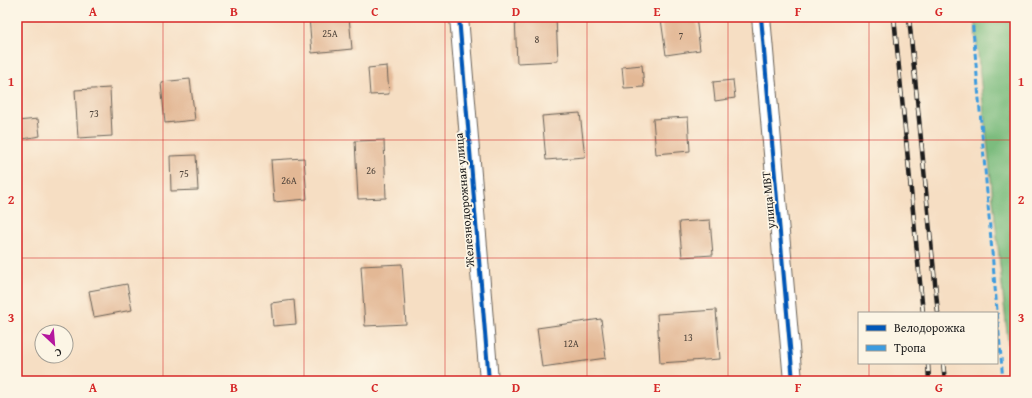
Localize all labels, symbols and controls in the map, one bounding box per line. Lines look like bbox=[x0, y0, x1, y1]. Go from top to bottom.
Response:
text: A bbox=[89, 2, 98, 21]
text: B bbox=[230, 2, 238, 21]
text: C bbox=[371, 2, 379, 21]
text: D bbox=[512, 2, 520, 21]
text: E bbox=[654, 2, 661, 21]
text: F bbox=[795, 2, 802, 21]
text: G bbox=[935, 2, 943, 21]
house number: 25А bbox=[322, 26, 338, 41]
house number: 7 bbox=[679, 28, 684, 43]
house number: 8 bbox=[535, 32, 540, 47]
text: 1 bbox=[8, 72, 14, 91]
text: 1 bbox=[1018, 72, 1024, 91]
house number: 73 bbox=[89, 106, 99, 121]
street label: Железнодорожная улица bbox=[450, 132, 478, 269]
house number: 26 bbox=[366, 163, 376, 178]
house number: 75 bbox=[179, 166, 189, 181]
street label: улица МВТ bbox=[757, 170, 779, 231]
house number: 26А bbox=[281, 173, 297, 188]
text: 2 bbox=[8, 190, 15, 209]
text: 2 bbox=[1018, 190, 1025, 209]
text: 3 bbox=[8, 308, 14, 327]
text: 3 bbox=[1018, 308, 1024, 327]
legend bbox=[858, 312, 998, 364]
text: Велодорожка bbox=[894, 319, 965, 336]
north arrow bbox=[34, 324, 74, 364]
house number: 13 bbox=[683, 330, 693, 345]
house number: 12А bbox=[563, 336, 579, 351]
text: Тропа bbox=[894, 339, 926, 356]
text: С bbox=[52, 344, 65, 362]
text: A bbox=[89, 378, 98, 397]
text: B bbox=[230, 378, 238, 397]
text: C bbox=[371, 378, 379, 397]
text: D bbox=[512, 378, 520, 397]
text: E bbox=[654, 378, 661, 397]
text: F bbox=[795, 378, 802, 397]
text: G bbox=[935, 378, 943, 397]

